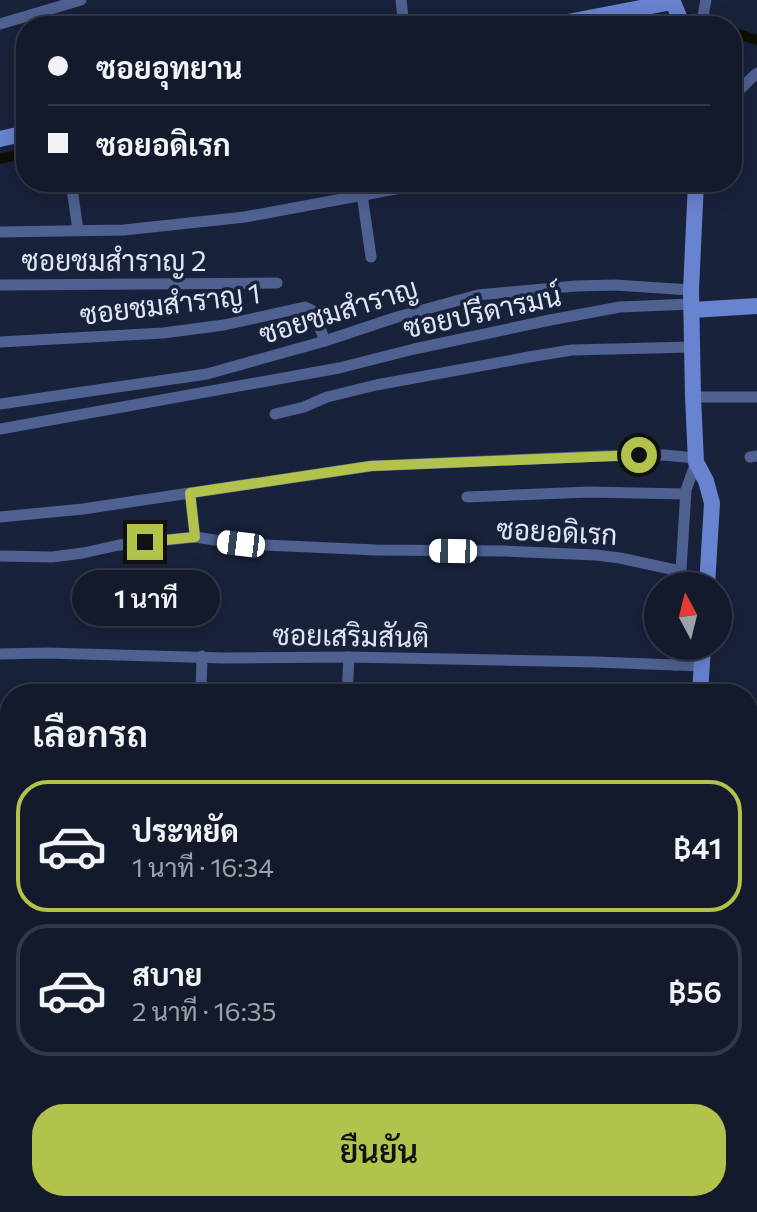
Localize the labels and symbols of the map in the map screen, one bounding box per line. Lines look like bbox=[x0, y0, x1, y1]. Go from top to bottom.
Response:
street label: ซอยชมสำราญ 2 bbox=[22, 243, 206, 279]
street label: ซอยชมสำราญ bbox=[255, 270, 422, 352]
street label: ซอยชมสำราญ 1 bbox=[78, 275, 262, 333]
street label: ซอยปรีดารมน์ bbox=[400, 277, 564, 344]
route start bbox=[621, 437, 657, 473]
street label: ซอยอดิเรก bbox=[496, 511, 618, 551]
route end bbox=[127, 524, 163, 560]
car bbox=[216, 529, 266, 559]
car bbox=[429, 539, 477, 563]
callout: 1 นาที bbox=[71, 570, 219, 626]
north arrow bbox=[644, 572, 732, 660]
street label: ซอยเสริมสันติ bbox=[272, 617, 430, 653]

